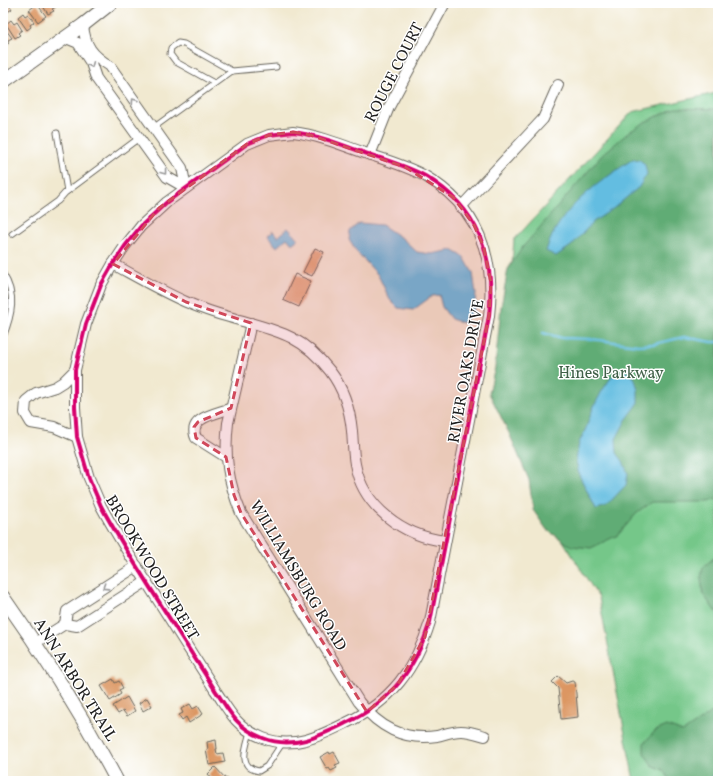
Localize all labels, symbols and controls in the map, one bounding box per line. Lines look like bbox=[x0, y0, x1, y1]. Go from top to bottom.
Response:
street label: ROUGE COURT bbox=[360, 19, 429, 127]
one-way arrow bbox=[86, 61, 94, 69]
one-way arrow bbox=[132, 98, 139, 105]
one-way arrow bbox=[159, 168, 166, 175]
street label: RIVER OAKS DRIVE bbox=[443, 298, 490, 445]
park label: Hines Parkway bbox=[558, 363, 664, 385]
street label: BROOKWOOD STREET bbox=[99, 491, 203, 645]
street label: WILLIAMSBURG ROAD bbox=[244, 497, 351, 656]
one-way arrow bbox=[102, 582, 109, 589]
street label: ANN ARBOR TRAIL bbox=[27, 614, 121, 746]

